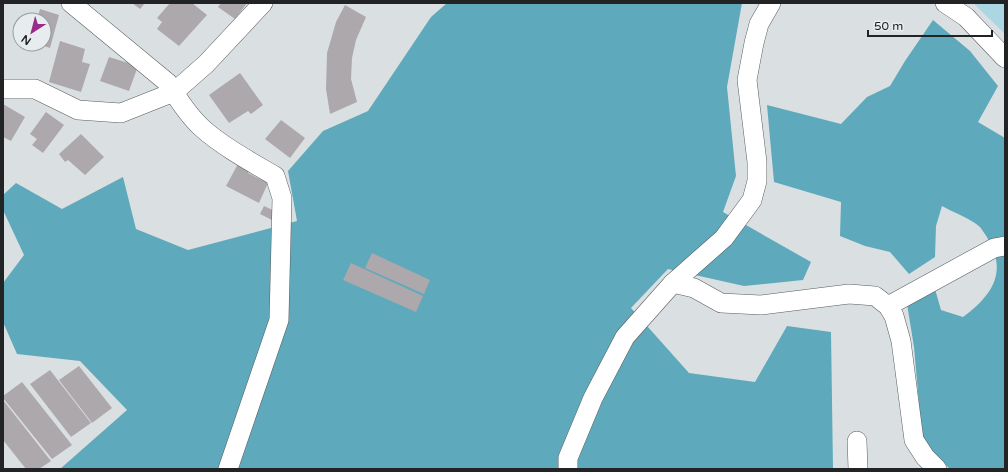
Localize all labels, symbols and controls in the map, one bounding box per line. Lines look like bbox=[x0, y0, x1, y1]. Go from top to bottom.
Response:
north arrow bbox=[12, 12, 52, 52]
scale bar bbox=[868, 12, 992, 38]
text: 50 m bbox=[874, 19, 903, 33]
text: N bbox=[19, 32, 34, 48]

